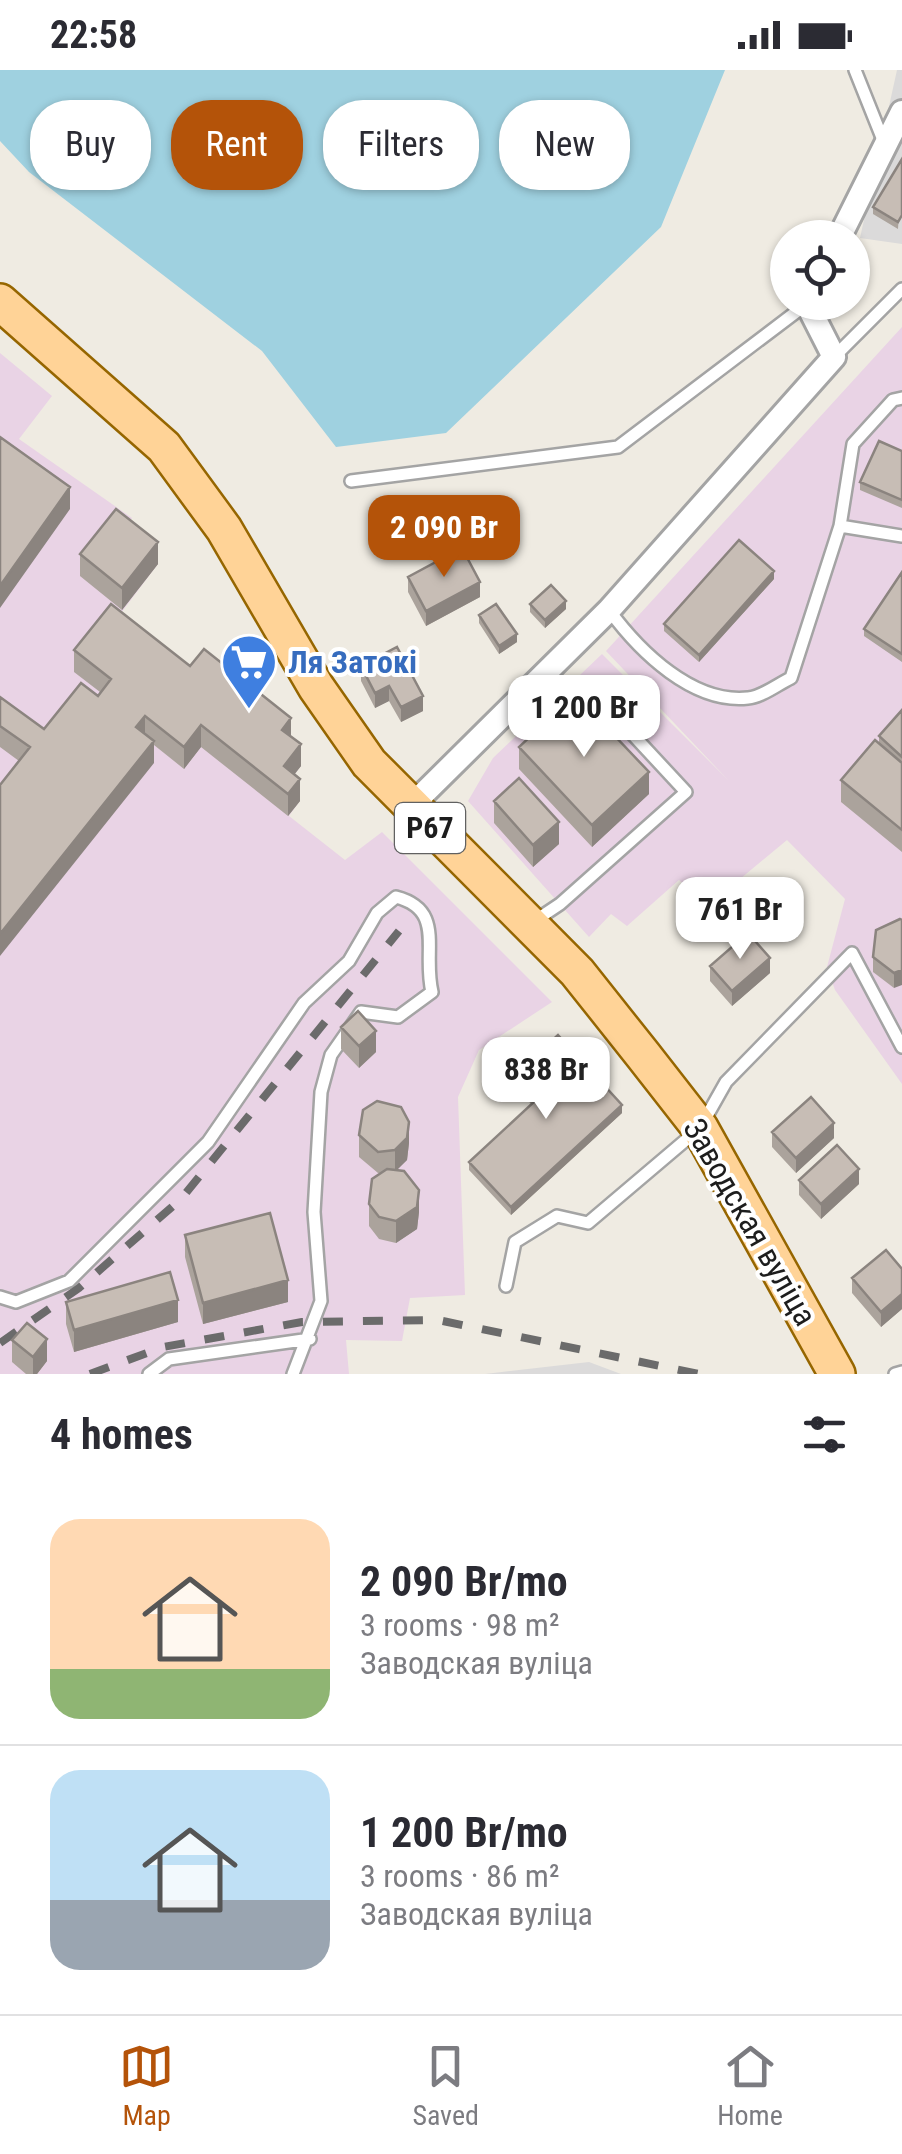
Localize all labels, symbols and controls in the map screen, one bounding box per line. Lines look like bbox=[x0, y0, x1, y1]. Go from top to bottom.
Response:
text: 22:58 bbox=[50, 13, 137, 57]
chip: Buy bbox=[30, 100, 151, 190]
chip: Rent bbox=[171, 100, 303, 190]
chip: Filters bbox=[323, 100, 479, 190]
chip: New bbox=[499, 100, 630, 190]
map controls bbox=[770, 220, 870, 320]
button: locate bbox=[770, 220, 870, 320]
pin: 2 090 Br bbox=[341, 495, 547, 580]
text: 2 090 Br bbox=[390, 508, 498, 546]
supermarket icon: Ля Затокі bbox=[219, 632, 279, 711]
place label: Ля Затокі bbox=[288, 643, 417, 681]
pin: 1 200 Br bbox=[481, 675, 687, 760]
text: 1 200 Br bbox=[530, 688, 638, 726]
road number: Р67 bbox=[395, 803, 465, 853]
pin: 761 Br bbox=[659, 877, 821, 962]
text: 761 Br bbox=[698, 890, 782, 928]
pin: 838 Br bbox=[465, 1037, 627, 1122]
text: 838 Br bbox=[504, 1050, 588, 1088]
street label: Заводская вуліца bbox=[675, 1112, 825, 1332]
icon: filters bbox=[797, 1407, 852, 1462]
text: 4 homes bbox=[50, 1410, 193, 1459]
text: 2 090 Br/mo bbox=[360, 1557, 568, 1606]
icon: home bbox=[130, 1559, 250, 1679]
text: 3 rooms · 98 m² bbox=[360, 1606, 559, 1644]
text: Заводская вуліца bbox=[360, 1644, 593, 1682]
text: 1 200 Br/mo bbox=[360, 1808, 568, 1857]
icon: home bbox=[130, 1810, 250, 1930]
text: 3 rooms · 86 m² bbox=[360, 1857, 559, 1895]
text: Заводская вуліца bbox=[360, 1895, 593, 1933]
tab: Map bbox=[119, 2039, 174, 2132]
tab: Saved bbox=[412, 2039, 479, 2132]
tab: Home bbox=[717, 2039, 783, 2132]

